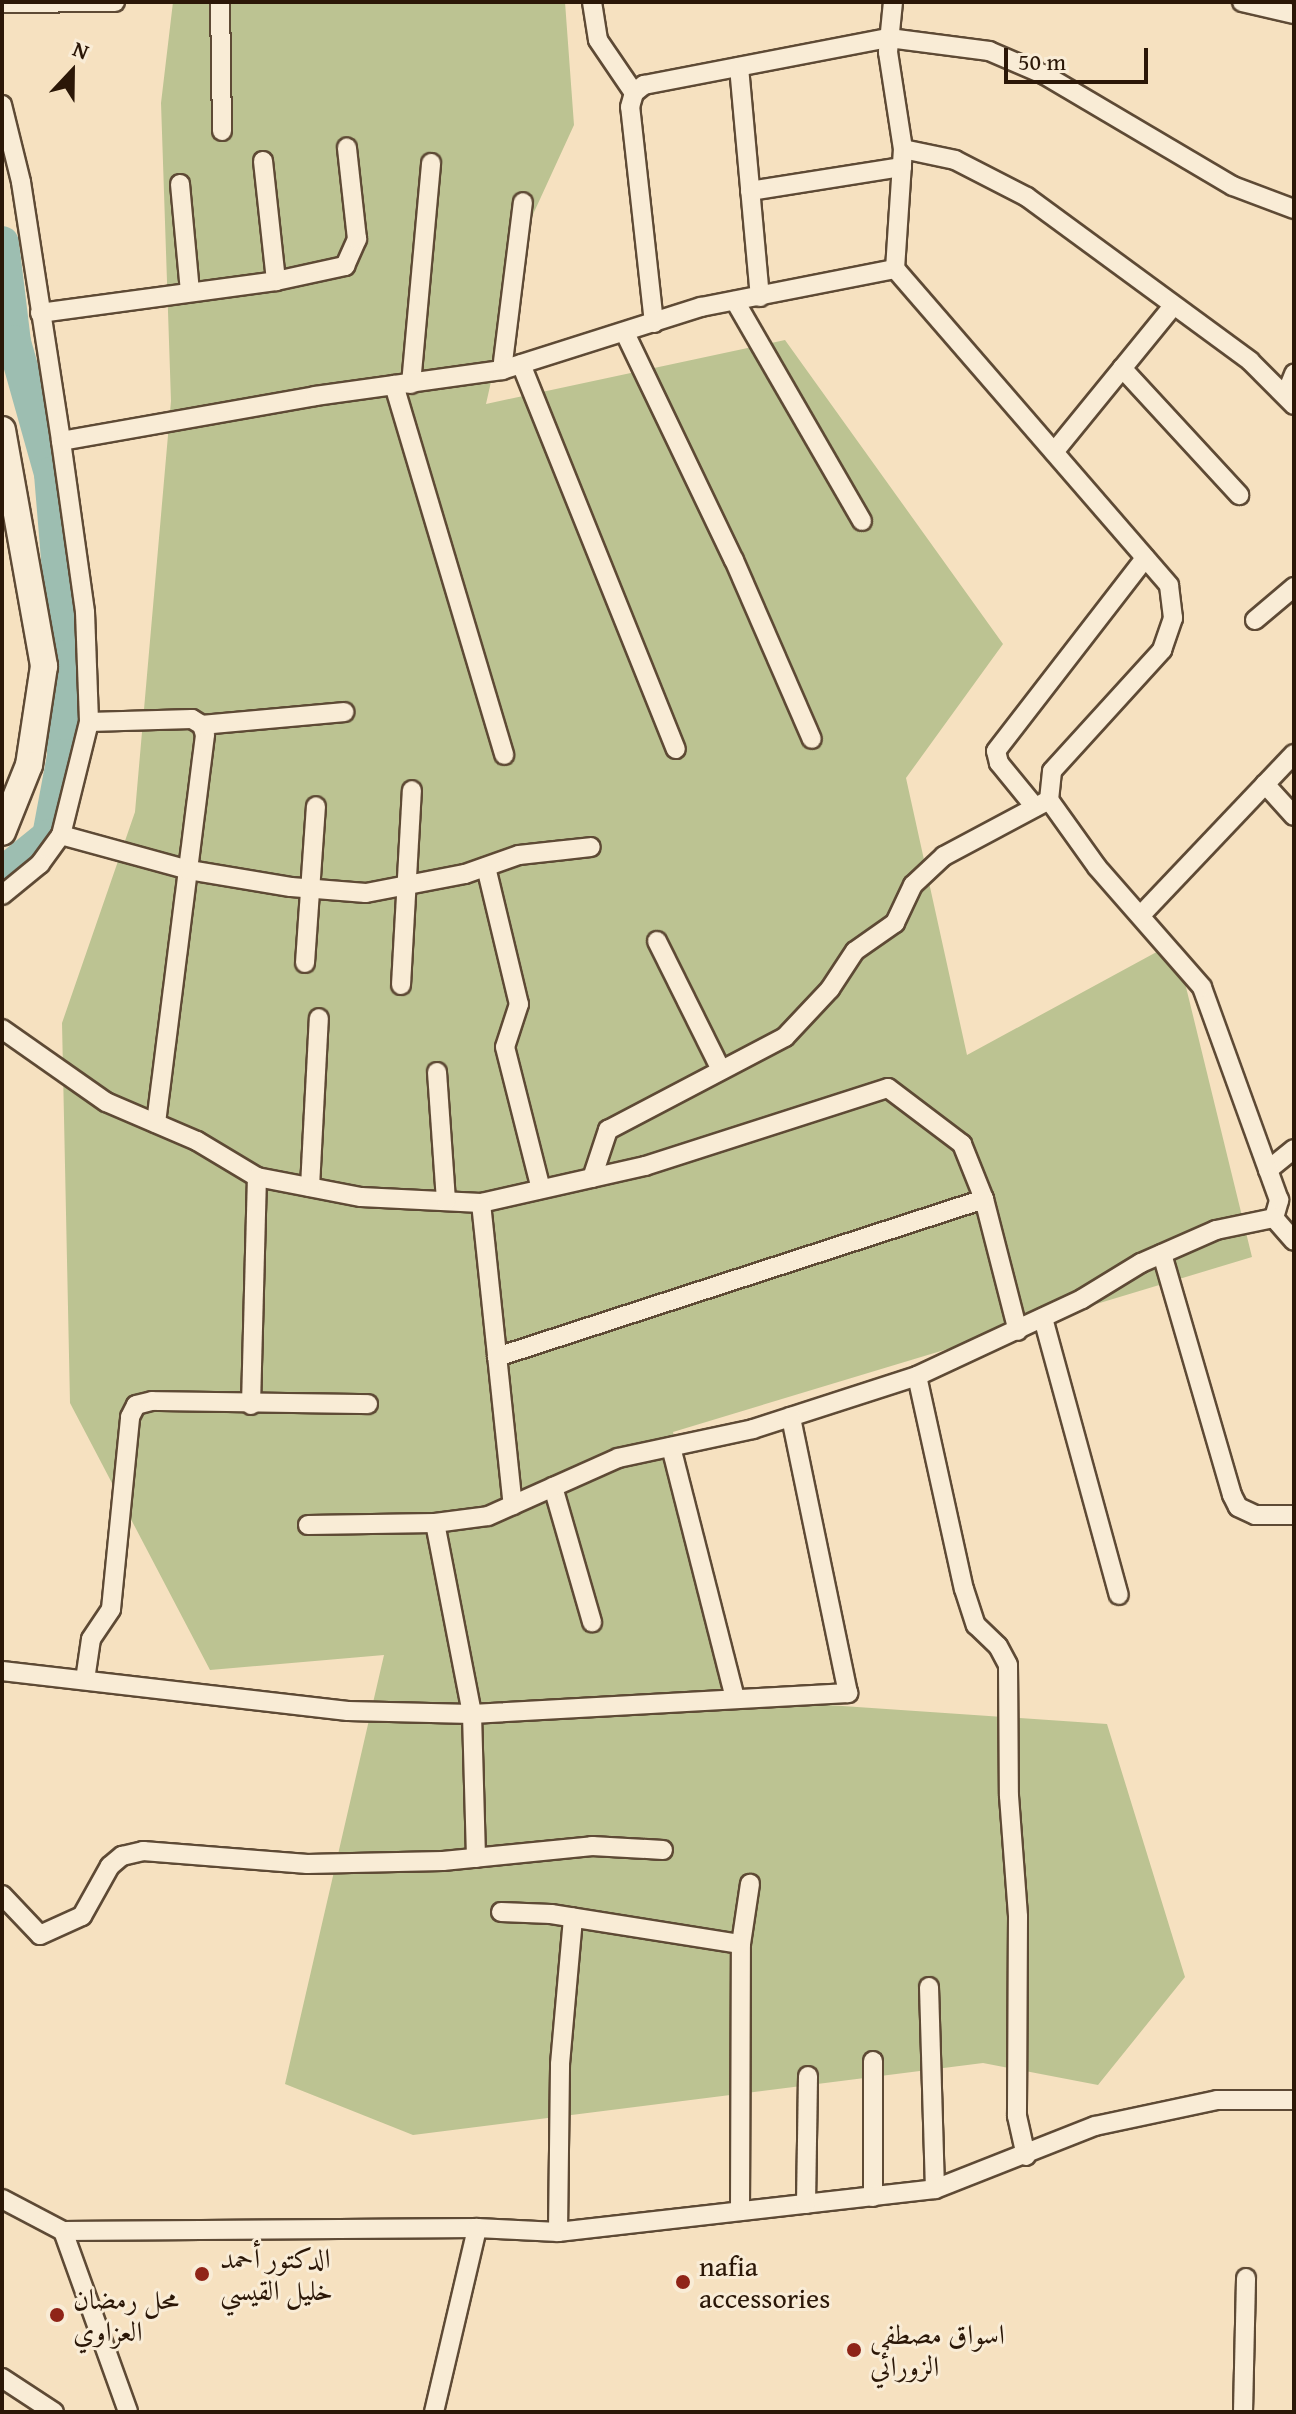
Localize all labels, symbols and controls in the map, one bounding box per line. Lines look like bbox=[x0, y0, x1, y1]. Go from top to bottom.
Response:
north arrow bbox=[32, 32, 112, 112]
text: N bbox=[68, 32, 94, 67]
scale bar bbox=[1008, 32, 1152, 82]
text: 50 m bbox=[1018, 44, 1066, 79]
place label: الدكتور أحمد خليل القيسي bbox=[220, 2241, 333, 2307]
place label: nafia accessories bbox=[699, 2249, 830, 2315]
marker: الدكتور أحمد خليل القيسي bbox=[191, 2263, 213, 2285]
marker: nafia accessories bbox=[674, 2273, 692, 2291]
place label: محل رمضان العزاوي bbox=[73, 2282, 179, 2348]
marker: محل رمضان العزاوي bbox=[48, 2306, 66, 2324]
place label: اسواق مصطفى الزورائي bbox=[870, 2317, 1005, 2383]
marker: اسواق مصطفى الزورائي bbox=[845, 2341, 863, 2359]

